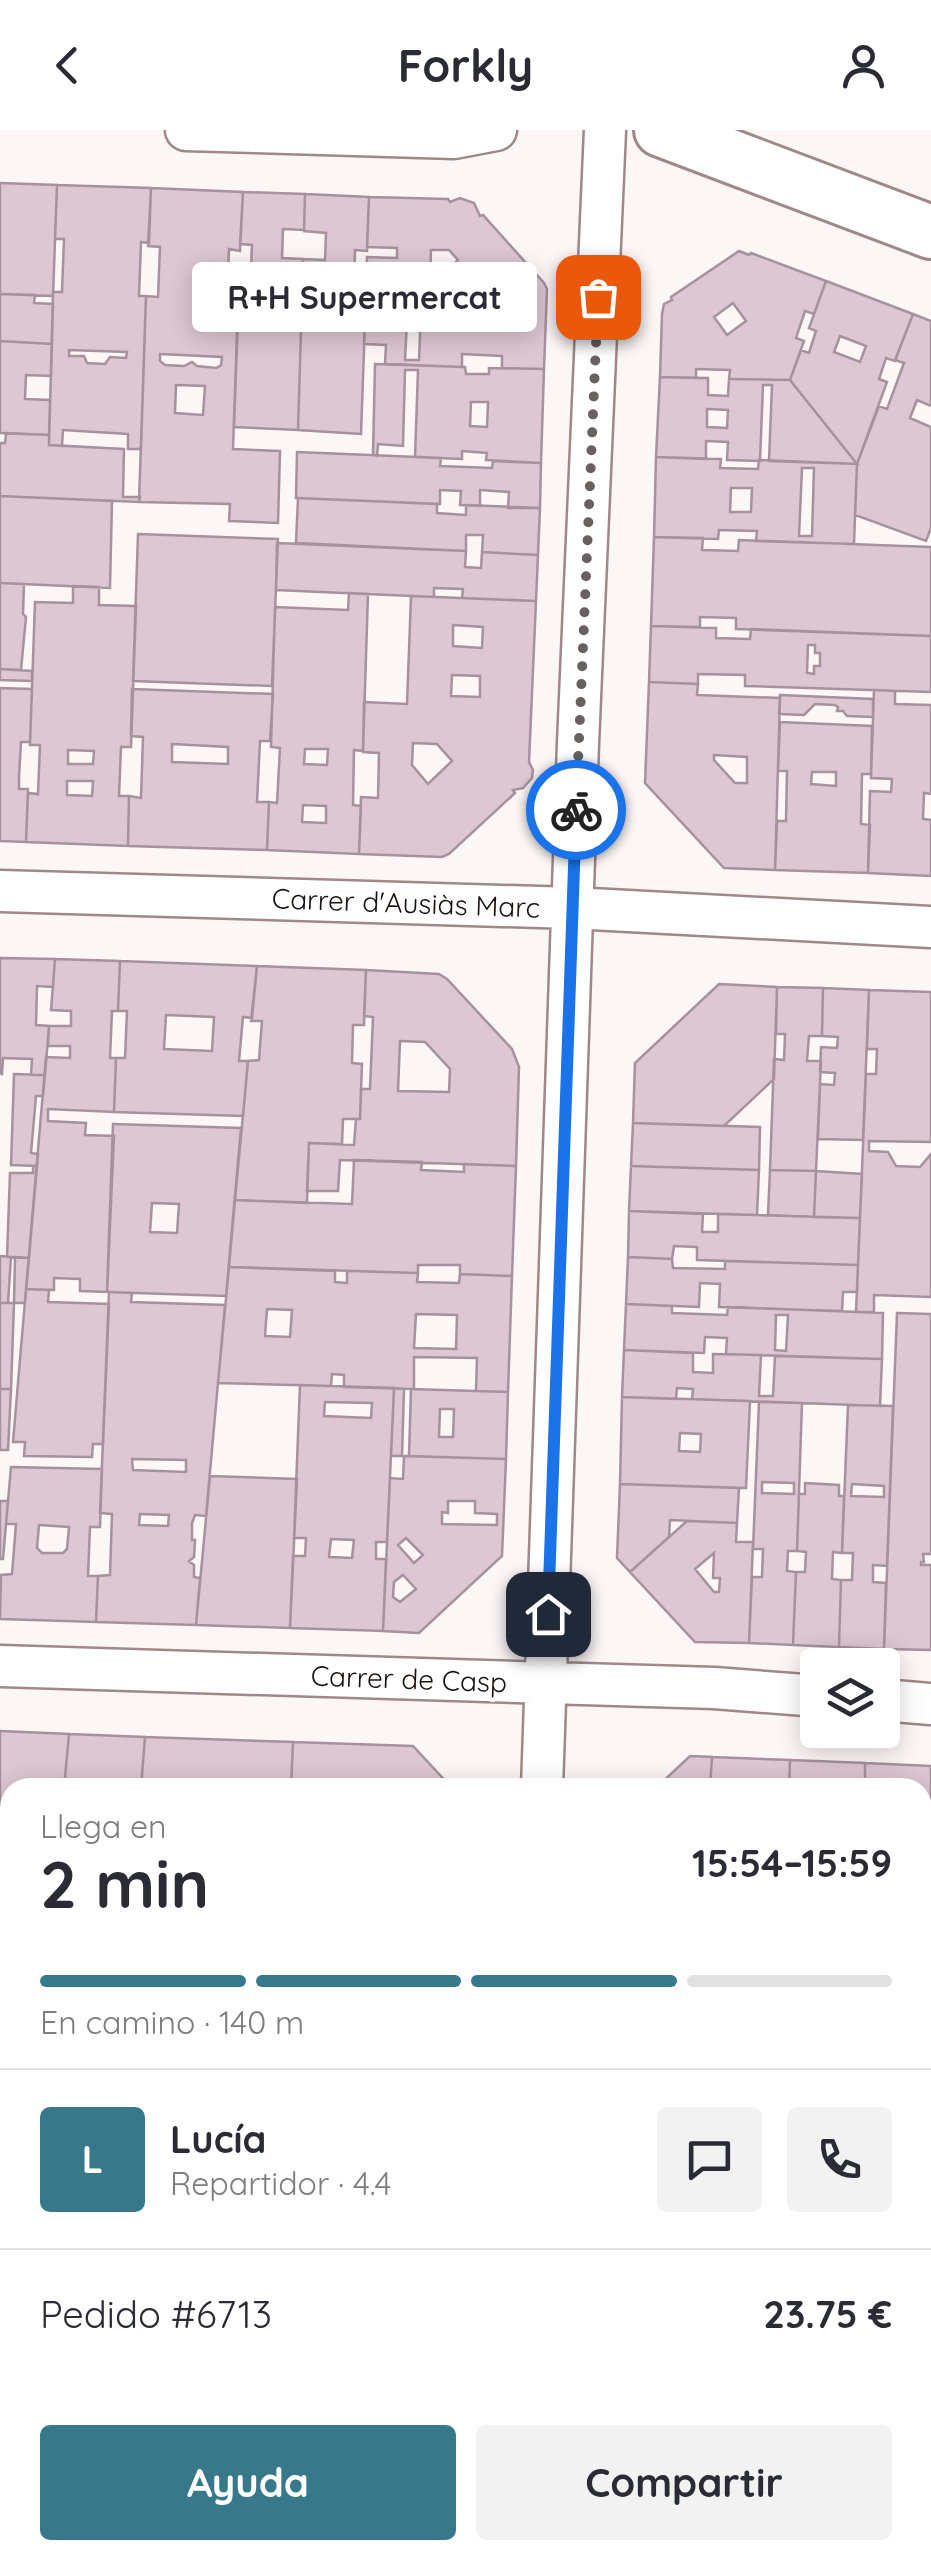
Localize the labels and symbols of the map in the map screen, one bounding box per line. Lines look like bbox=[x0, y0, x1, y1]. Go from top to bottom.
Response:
pin bbox=[556, 255, 641, 340]
callout: R+H Supermercat bbox=[193, 262, 538, 332]
courier bbox=[526, 760, 626, 860]
street label: Carrer d'Ausiàs Marc bbox=[271, 880, 541, 925]
pin bbox=[506, 1572, 591, 1657]
street label: Carrer de Casp bbox=[310, 1658, 508, 1699]

